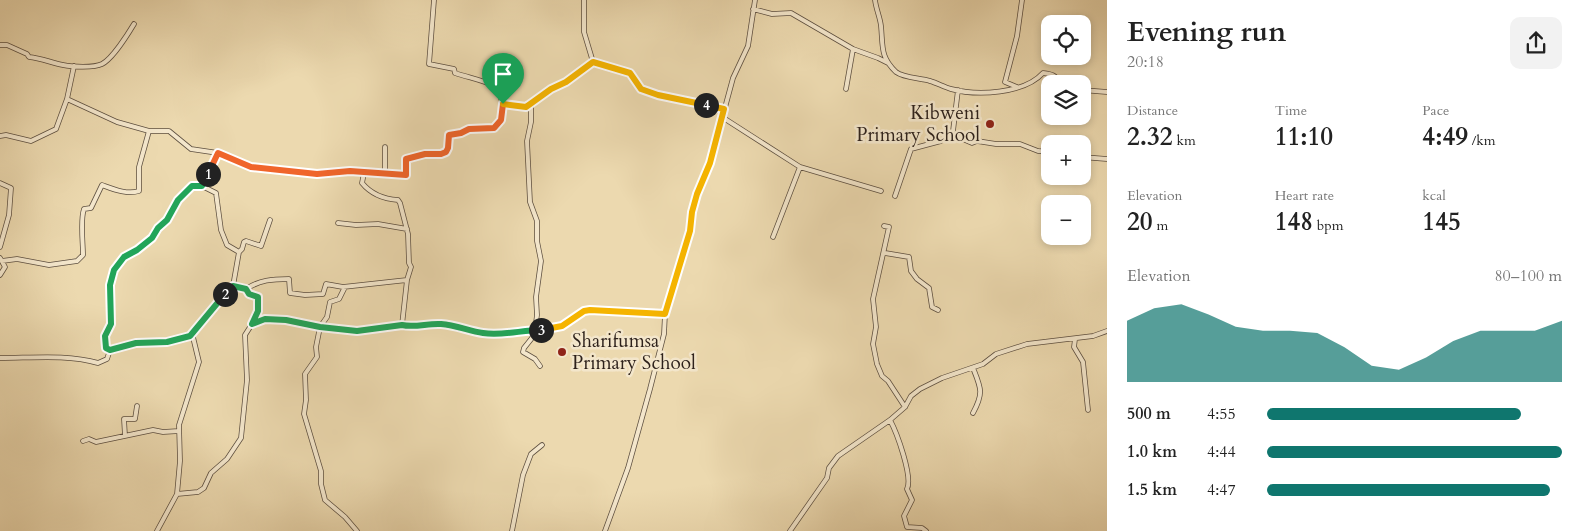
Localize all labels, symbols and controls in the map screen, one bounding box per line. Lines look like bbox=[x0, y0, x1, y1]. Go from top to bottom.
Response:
text: Evening run bbox=[1127, 13, 1286, 51]
map controls bbox=[1041, 15, 1091, 245]
button: locate bbox=[1041, 15, 1091, 65]
button: share bbox=[1510, 17, 1562, 69]
text: 20:18 bbox=[1127, 51, 1164, 73]
pin bbox=[482, 53, 524, 104]
icon: arrive bbox=[489, 60, 517, 88]
button: layers bbox=[1041, 75, 1091, 125]
pin: 4 bbox=[694, 92, 718, 118]
text: 4 bbox=[703, 96, 710, 115]
place label: Kibweni Primary School bbox=[856, 100, 980, 148]
text: Distance bbox=[1127, 101, 1178, 120]
text: Time bbox=[1275, 101, 1307, 120]
text: Pace bbox=[1422, 101, 1449, 120]
marker: Kibweni Primary School bbox=[984, 118, 996, 130]
text: 2.32 bbox=[1127, 120, 1173, 154]
text: 11:10 bbox=[1275, 120, 1333, 154]
text: 4:49 bbox=[1422, 120, 1468, 154]
text: km bbox=[1173, 131, 1196, 150]
text: /km bbox=[1468, 131, 1496, 150]
button: + bbox=[1041, 135, 1091, 185]
pin: 1 bbox=[196, 162, 220, 186]
text: 1 bbox=[205, 165, 212, 184]
text: Elevation bbox=[1127, 186, 1183, 205]
text: Heart rate bbox=[1275, 186, 1334, 205]
text: kcal bbox=[1422, 186, 1446, 205]
button: − bbox=[1041, 195, 1091, 245]
text: 20 bbox=[1127, 205, 1153, 239]
text: 148 bbox=[1275, 205, 1313, 239]
text: 145 bbox=[1422, 205, 1461, 239]
text: m bbox=[1153, 216, 1168, 235]
text: bpm bbox=[1313, 216, 1344, 235]
text: Elevation bbox=[1127, 265, 1191, 287]
text: 80–100 m bbox=[1494, 265, 1562, 287]
pin: 2 bbox=[212, 282, 238, 306]
text: 2 bbox=[222, 285, 229, 304]
pin: 3 bbox=[528, 318, 554, 342]
text: 3 bbox=[538, 321, 545, 340]
place label: Sharifumsa Primary School bbox=[572, 328, 696, 376]
marker: Sharifumsa Primary School bbox=[556, 346, 568, 358]
text: 500 m bbox=[1127, 403, 1171, 425]
text: 4:55 bbox=[1207, 403, 1236, 425]
text: 1.0 km bbox=[1127, 441, 1177, 463]
text: 4:44 bbox=[1207, 441, 1236, 463]
text: 1.5 km bbox=[1127, 479, 1177, 501]
text: 4:47 bbox=[1207, 479, 1236, 501]

